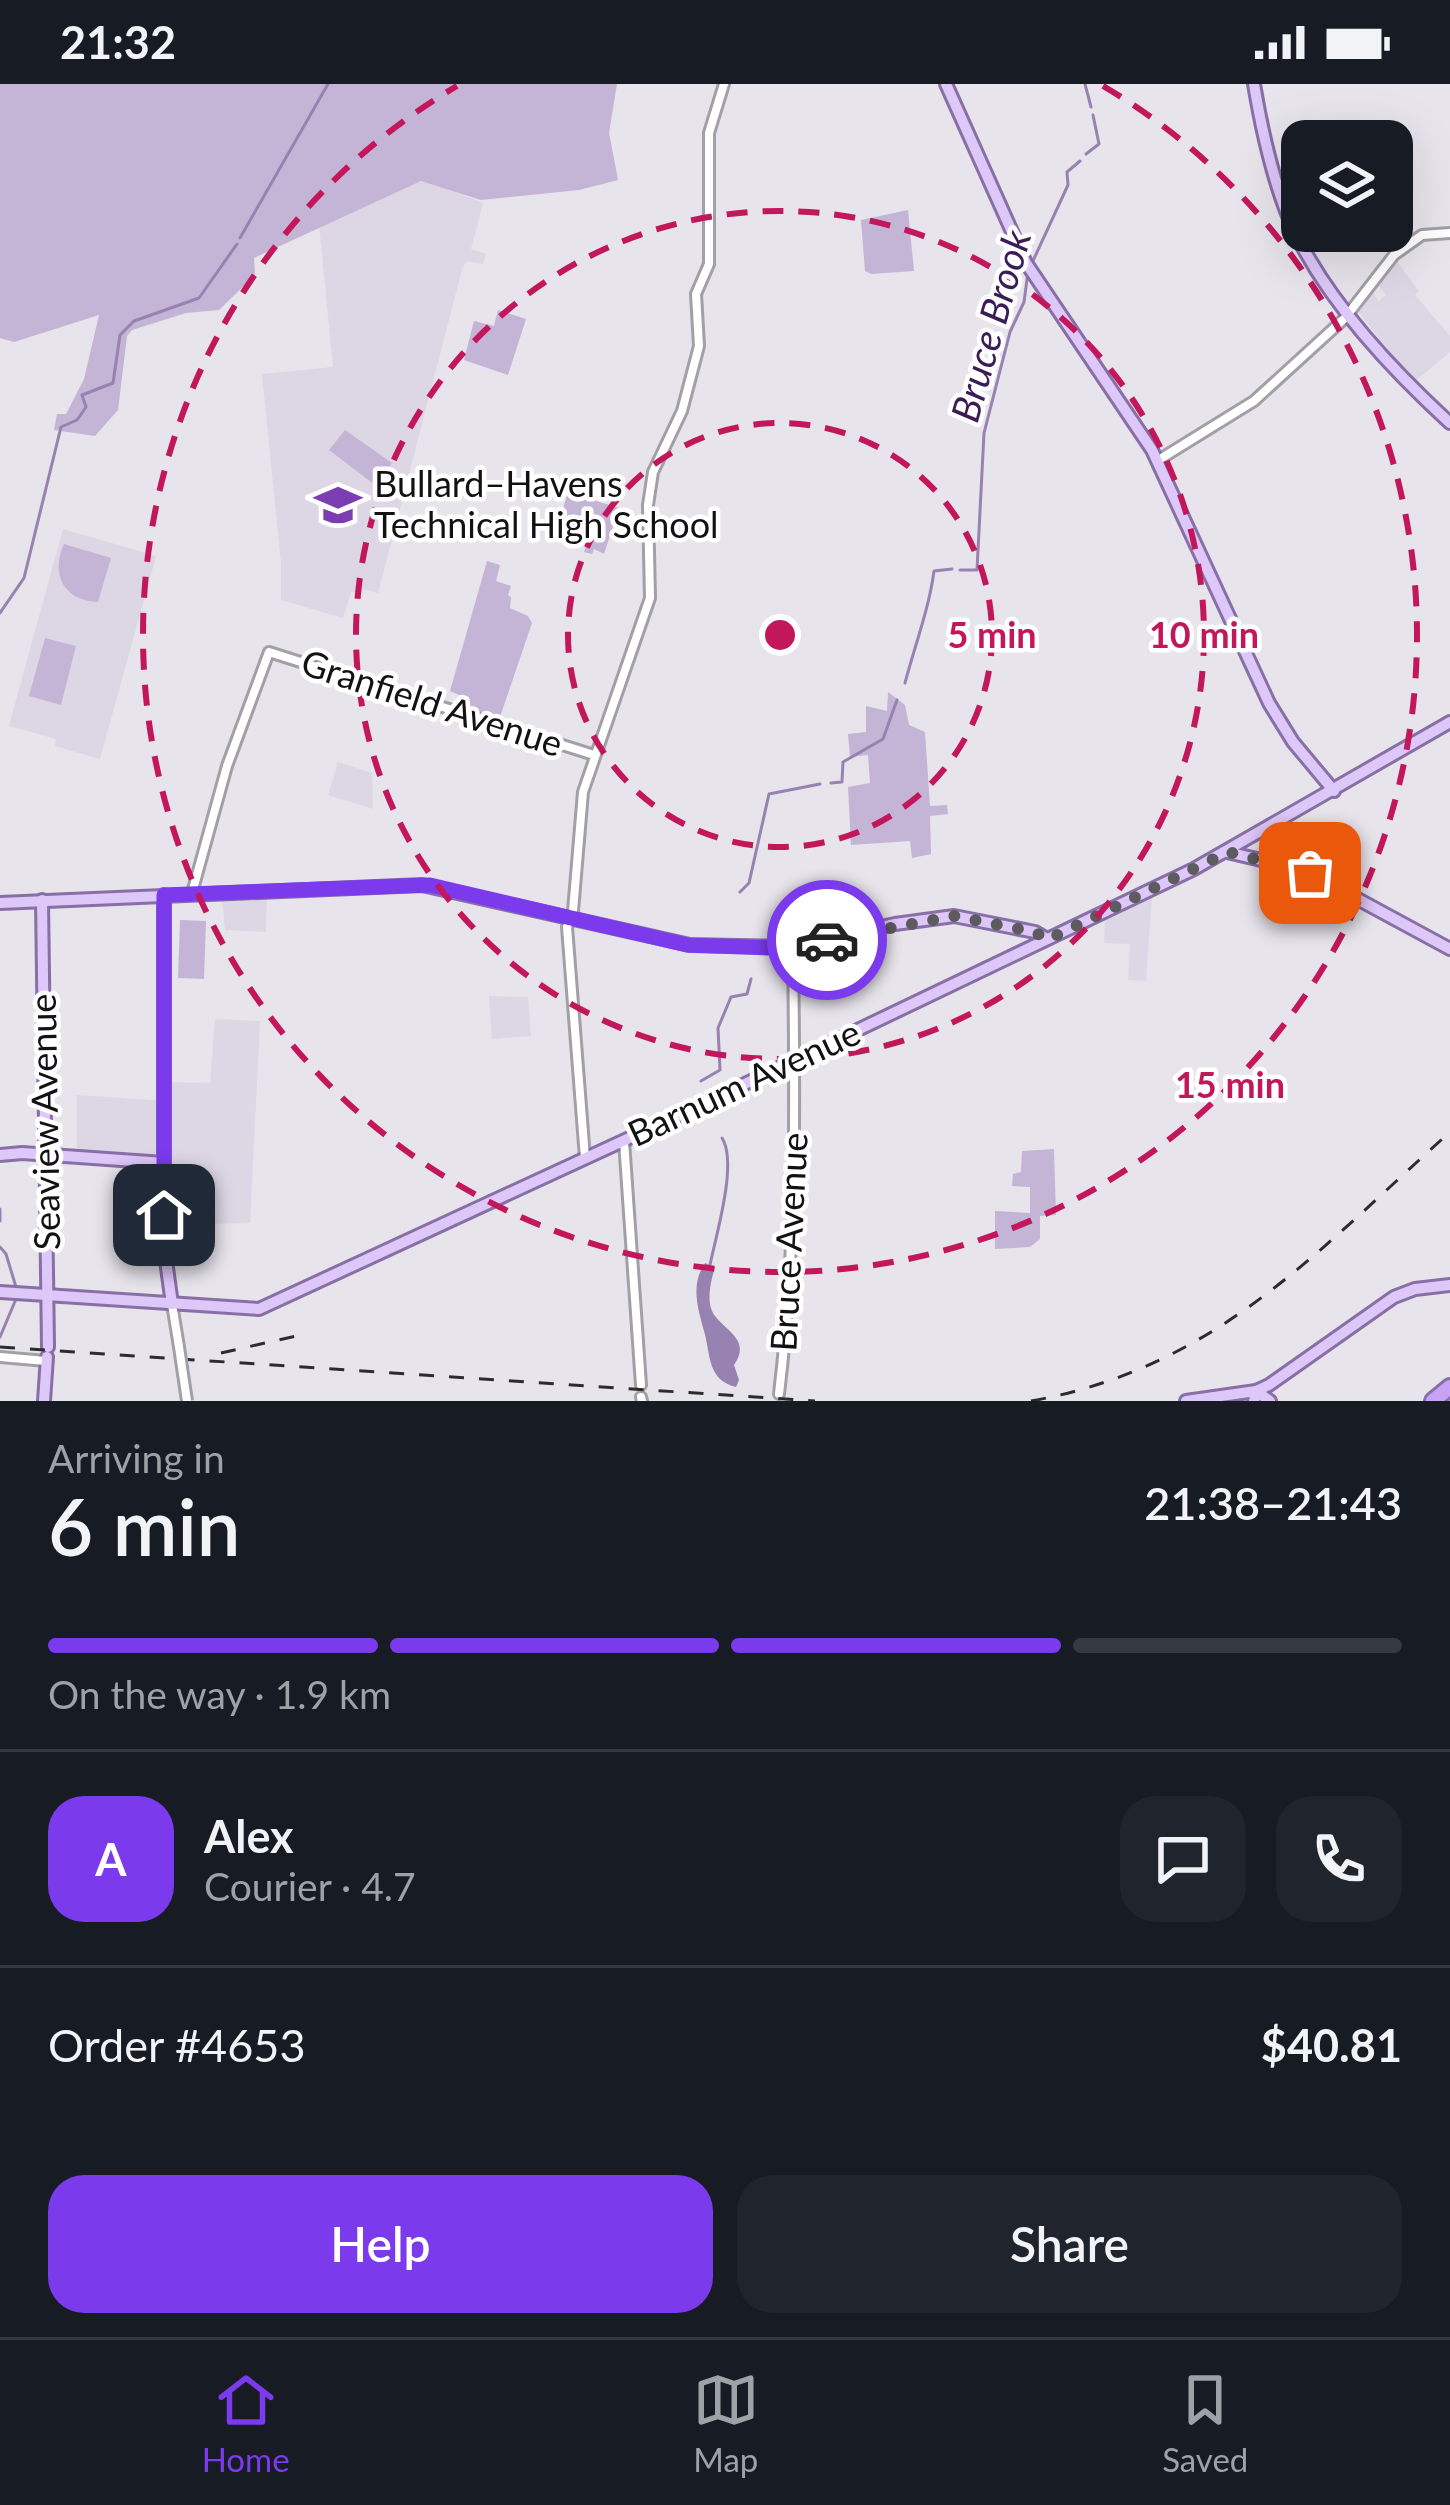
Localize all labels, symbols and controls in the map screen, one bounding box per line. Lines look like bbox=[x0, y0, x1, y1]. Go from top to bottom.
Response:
text: 21:32 bbox=[60, 15, 176, 69]
map controls bbox=[1281, 120, 1413, 252]
button: layers bbox=[1281, 120, 1413, 252]
water label: Bruce Brook bbox=[941, 224, 1039, 427]
place label: Bullard–Havens Technical High School bbox=[374, 461, 719, 546]
school or university icon: Bullard–Havens Technical High School bbox=[313, 480, 363, 530]
text: 5 min bbox=[947, 612, 1037, 656]
text: 10 min bbox=[1149, 612, 1259, 656]
centre of rings bbox=[759, 614, 801, 656]
street label: Granfield Avenue bbox=[296, 639, 568, 765]
pin bbox=[1259, 822, 1361, 924]
icon: bag bbox=[1277, 840, 1343, 906]
courier bbox=[767, 880, 887, 1000]
icon: car bbox=[794, 907, 860, 973]
street label: Seaview Avenue bbox=[20, 993, 68, 1251]
street label: Barnum Avenue bbox=[621, 1009, 867, 1155]
text: 15 min bbox=[1175, 1062, 1285, 1106]
street label: Bruce Avenue bbox=[760, 1131, 816, 1353]
pin bbox=[113, 1164, 215, 1266]
icon: home bbox=[131, 1182, 197, 1248]
text: Arriving in bbox=[48, 1435, 225, 1481]
text: 21:38–21:43 bbox=[1144, 1476, 1402, 1530]
text: 6 min bbox=[48, 1479, 241, 1573]
text: On the way · 1.9 km bbox=[48, 1671, 391, 1717]
button: chat bbox=[1120, 1796, 1246, 1922]
button: phone bbox=[1276, 1796, 1402, 1922]
text: Alex bbox=[204, 1809, 294, 1863]
text: A bbox=[95, 1832, 127, 1886]
text: Courier · 4.7 bbox=[204, 1863, 416, 1909]
text: Order #4653 bbox=[48, 2018, 306, 2072]
text: $40.81 bbox=[1261, 2018, 1402, 2072]
button: Help bbox=[48, 2175, 713, 2313]
button: Share bbox=[737, 2175, 1402, 2313]
tab: Home bbox=[202, 2367, 290, 2479]
tab: Map bbox=[693, 2367, 759, 2479]
tab: Saved bbox=[1162, 2367, 1248, 2479]

